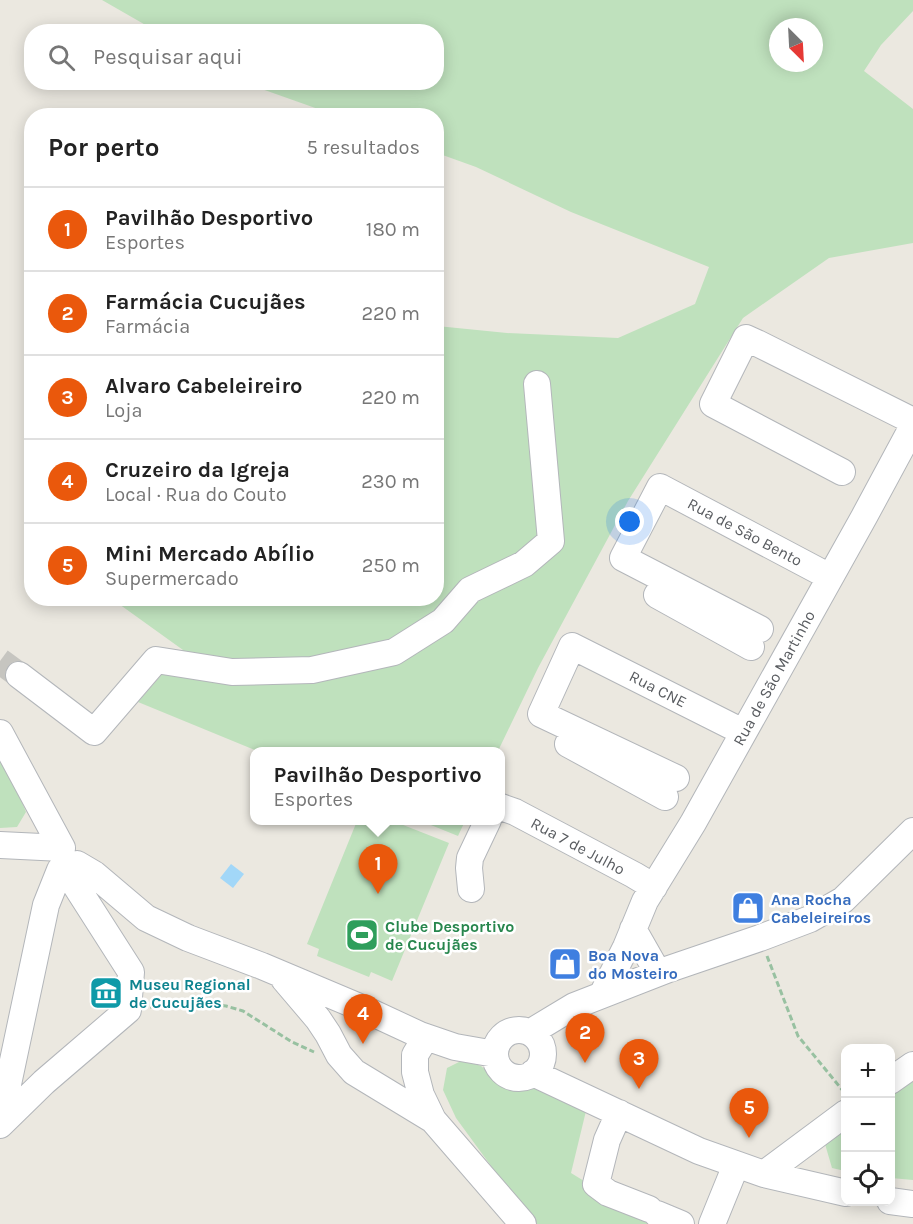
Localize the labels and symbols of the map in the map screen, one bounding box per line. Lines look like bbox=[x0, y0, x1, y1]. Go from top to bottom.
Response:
north arrow bbox=[769, 18, 823, 72]
street label: Rua de São Bento bbox=[684, 494, 806, 570]
your location bbox=[615, 507, 644, 536]
street label: Rua de São Martinho bbox=[729, 607, 819, 749]
street label: Rua CNE bbox=[626, 666, 690, 712]
street label: Rua 7 de Julho bbox=[528, 813, 628, 879]
pin: 1 bbox=[358, 844, 398, 894]
shop icon: Ana Rocha Cabeleireiros bbox=[730, 890, 766, 926]
place label: Ana Rocha Cabeleireiros bbox=[771, 890, 871, 927]
sports icon: Clube Desportivo de Cucujães bbox=[344, 917, 380, 953]
place label: Clube Desportivo de Cucujães bbox=[385, 917, 514, 954]
shop icon: Boa Nova do Mosteiro bbox=[547, 946, 583, 982]
place label: Boa Nova do Mosteiro bbox=[588, 946, 678, 983]
museum icon: Museu Regional de Cucujães bbox=[88, 975, 124, 1011]
place label: Museu Regional de Cucujães bbox=[129, 975, 251, 1012]
pin: 4 bbox=[344, 994, 382, 1044]
pin: 2 bbox=[566, 1014, 604, 1063]
pin: 3 bbox=[620, 1040, 658, 1089]
pin: 5 bbox=[730, 1088, 768, 1138]

